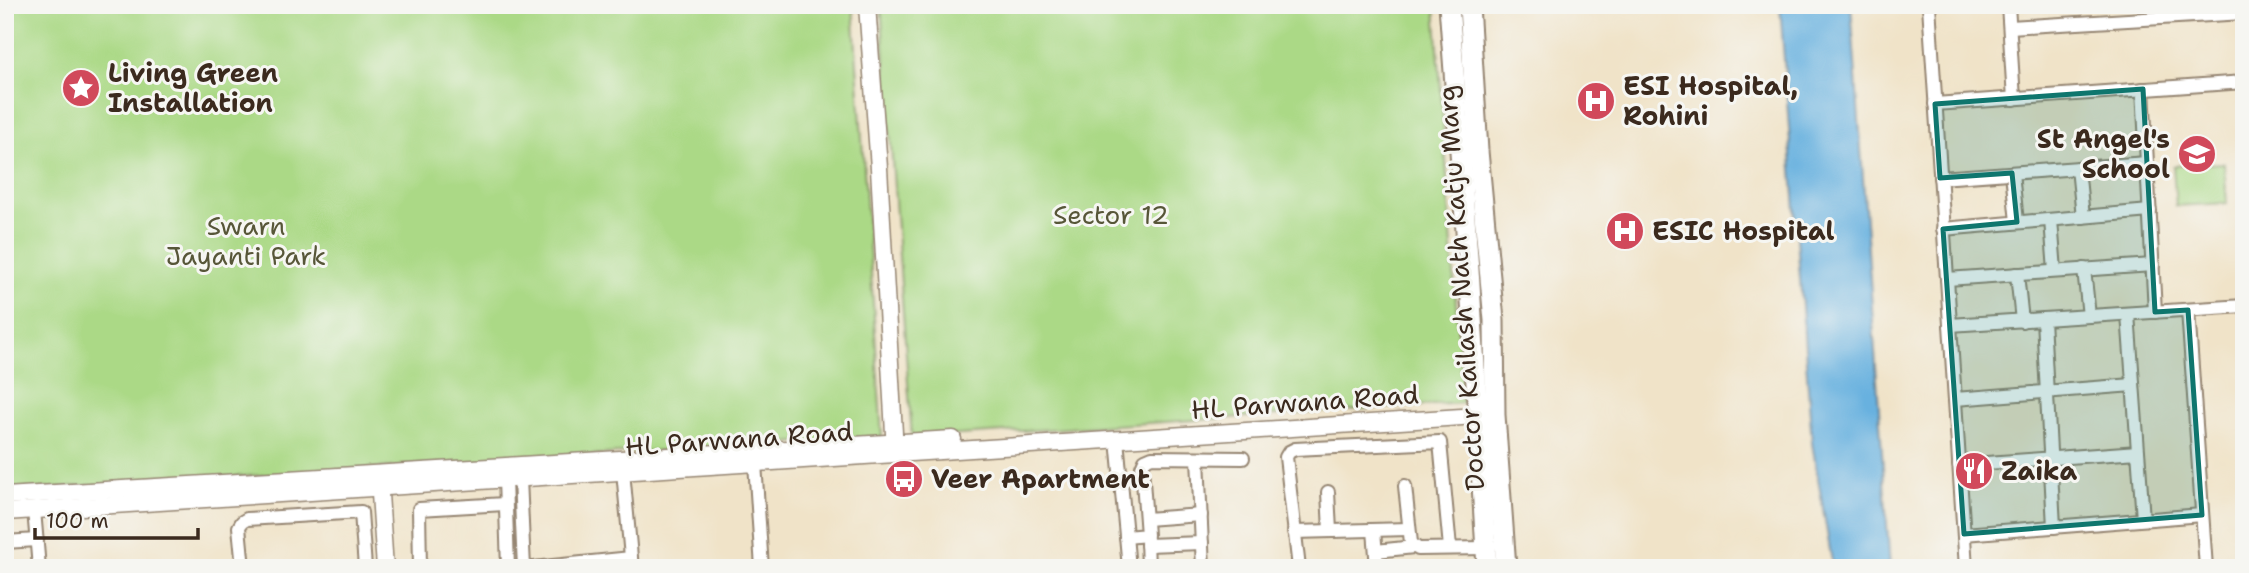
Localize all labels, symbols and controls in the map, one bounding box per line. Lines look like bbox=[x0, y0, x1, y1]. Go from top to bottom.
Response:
place label: Living Green Installation bbox=[108, 55, 278, 120]
place icon: Living Green Installation bbox=[60, 67, 102, 109]
place label: ESI Hospital, Rohini bbox=[1623, 68, 1798, 133]
hospital icon: ESI Hospital, Rohini bbox=[1575, 80, 1617, 122]
street label: Doctor Kailash Nath Katju Marg bbox=[1429, 84, 1492, 492]
place label: St Angel's School bbox=[2037, 121, 2170, 186]
school or university icon: St Angel's School bbox=[2176, 133, 2218, 175]
park label: Sector 12 bbox=[1053, 197, 1169, 232]
park label: Swarn Jayanti Park bbox=[166, 208, 326, 273]
hospital icon: ESIC Hospital bbox=[1604, 210, 1646, 252]
place label: ESIC Hospital bbox=[1652, 213, 1835, 248]
street label: HL Parwana Road bbox=[1190, 376, 1420, 427]
street label: HL Parwana Road bbox=[624, 413, 854, 464]
restaurant icon: Zaika bbox=[1953, 450, 1995, 492]
place label: Zaika bbox=[2001, 453, 2077, 488]
bus stop icon: Veer Apartment bbox=[883, 458, 925, 500]
place label: Veer Apartment bbox=[931, 461, 1150, 496]
scale bar bbox=[35, 496, 198, 540]
text: 100 m bbox=[46, 507, 109, 535]

